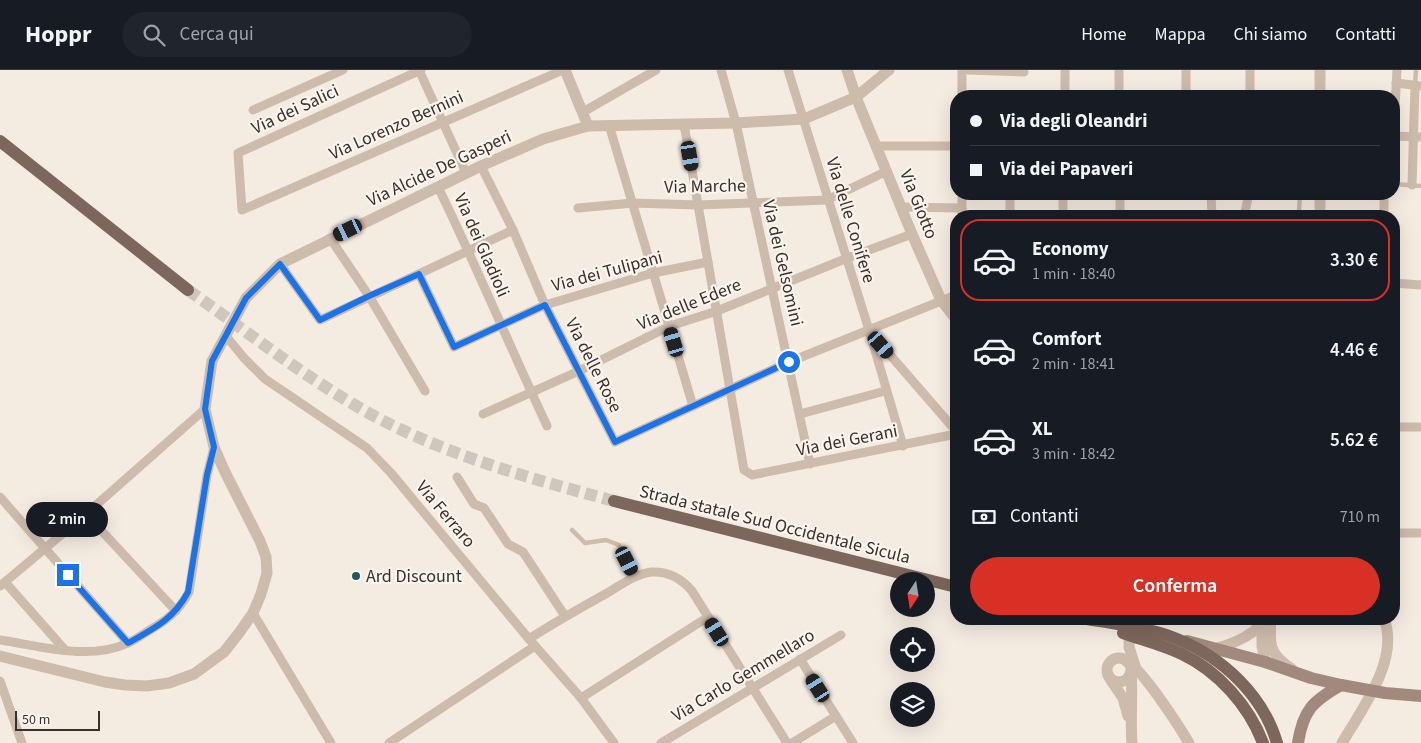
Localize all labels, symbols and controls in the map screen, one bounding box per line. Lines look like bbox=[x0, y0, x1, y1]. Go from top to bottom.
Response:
search box bbox=[122, 12, 472, 57]
text: Hoppr bbox=[25, 17, 92, 52]
icon: search bbox=[140, 21, 168, 49]
text: Cerca qui bbox=[180, 21, 254, 48]
text: Home bbox=[1081, 22, 1127, 47]
text: Mappa bbox=[1155, 22, 1206, 47]
text: Chi siamo bbox=[1234, 22, 1307, 47]
text: Contatti bbox=[1335, 22, 1396, 47]
street label: Via dei Salici bbox=[247, 78, 343, 141]
street label: Via Lorenzo Bernini bbox=[325, 85, 467, 166]
text: Via degli Oleandri bbox=[1000, 108, 1147, 135]
street label: Via Alcide De Gasperi bbox=[363, 124, 516, 213]
car bbox=[680, 140, 699, 172]
street label: Via delle Conifere bbox=[820, 154, 882, 286]
text: Via dei Papaveri bbox=[1000, 156, 1133, 183]
street label: Via Giotto bbox=[893, 166, 944, 243]
street label: Via Marche bbox=[664, 173, 746, 200]
street label: Via dei Gladioli bbox=[447, 189, 516, 301]
street label: Via dei Gelsomini bbox=[756, 198, 809, 329]
car bbox=[331, 217, 364, 243]
text: Economy bbox=[1032, 236, 1109, 263]
icon: car bbox=[972, 238, 1017, 283]
street label: Via dei Tulipani bbox=[549, 245, 665, 298]
text: 3.30 € bbox=[1330, 247, 1378, 274]
text: 1 min · 18:40 bbox=[1032, 263, 1115, 285]
street label: Via delle Edere bbox=[633, 272, 745, 337]
street label: Via delle Rose bbox=[559, 314, 628, 417]
car bbox=[662, 325, 685, 359]
text: Comfort bbox=[1032, 326, 1102, 353]
icon: car bbox=[972, 328, 1017, 373]
car bbox=[865, 329, 896, 361]
text: 4.46 € bbox=[1330, 337, 1378, 364]
route start bbox=[778, 351, 800, 373]
text: 2 min · 18:41 bbox=[1032, 353, 1115, 375]
text: XL bbox=[1032, 416, 1053, 443]
street label: Via dei Gerani bbox=[794, 418, 900, 463]
icon: car bbox=[972, 418, 1017, 463]
text: 5.62 € bbox=[1330, 427, 1378, 454]
text: 3 min · 18:42 bbox=[1032, 443, 1115, 465]
street label: Via Ferraro bbox=[410, 475, 481, 553]
street label: Strada statale Sud Occidentale Sicula bbox=[637, 479, 913, 570]
callout: 2 min bbox=[27, 502, 109, 538]
icon: cash bbox=[970, 503, 998, 531]
text: Contanti bbox=[1010, 503, 1079, 530]
text: 710 m bbox=[1340, 506, 1380, 528]
text: 2 min bbox=[48, 508, 86, 530]
car bbox=[613, 544, 640, 578]
button: Conferma bbox=[970, 557, 1380, 615]
route end bbox=[57, 564, 79, 586]
place label: Ard Discount bbox=[366, 564, 462, 589]
marker: Ard Discount bbox=[350, 570, 362, 582]
north arrow bbox=[890, 572, 935, 618]
map controls bbox=[890, 572, 935, 727]
car bbox=[702, 615, 731, 649]
street label: Via Carlo Gemmellaro bbox=[667, 623, 819, 728]
button: locate bbox=[890, 627, 935, 672]
car bbox=[803, 671, 832, 705]
button: layers bbox=[890, 682, 935, 727]
scale bar bbox=[15, 708, 100, 731]
text: 50 m bbox=[22, 710, 50, 730]

